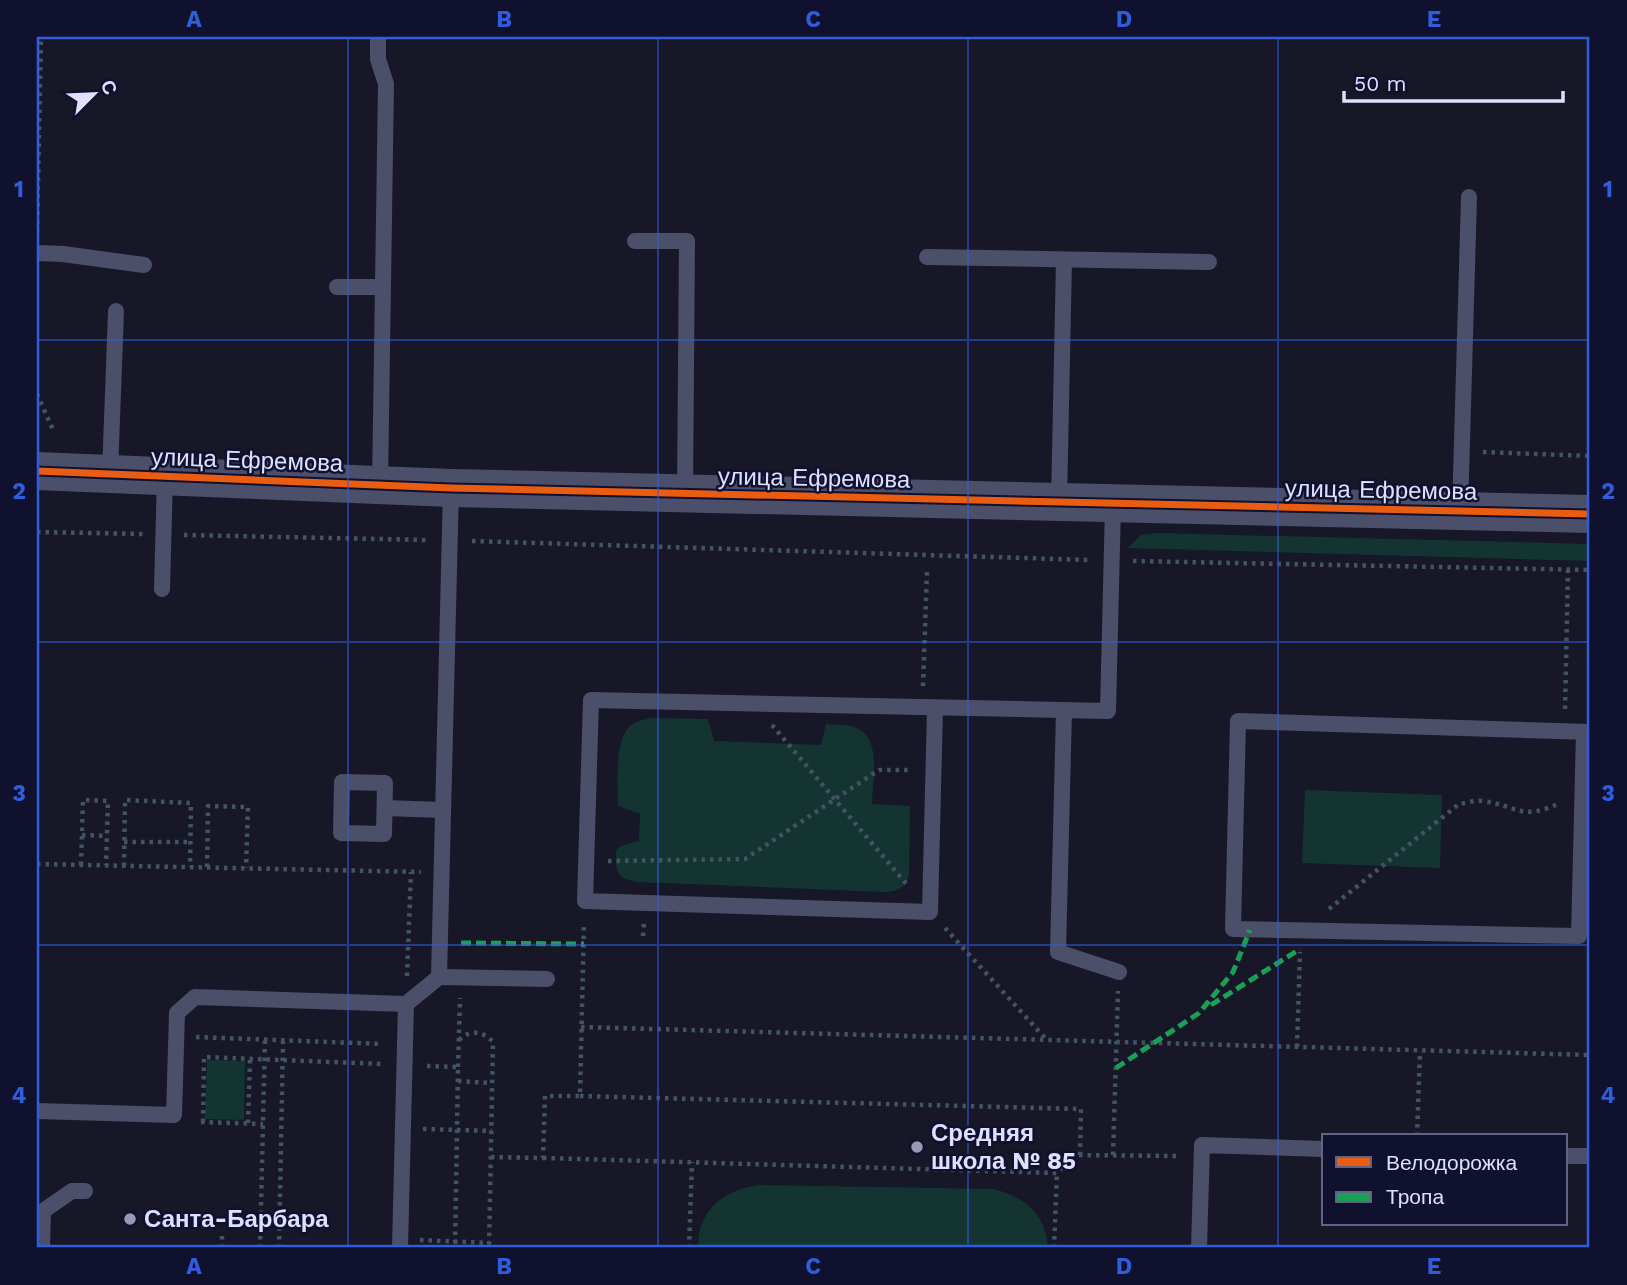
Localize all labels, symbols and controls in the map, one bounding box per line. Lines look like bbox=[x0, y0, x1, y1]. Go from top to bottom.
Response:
text: A bbox=[186, 6, 202, 33]
text: B bbox=[496, 6, 512, 33]
text: C bbox=[805, 6, 821, 33]
text: D bbox=[1116, 6, 1132, 33]
text: E bbox=[1427, 6, 1441, 33]
north arrow bbox=[60, 60, 130, 130]
scale bar bbox=[1344, 60, 1562, 104]
text: 50 m bbox=[1354, 71, 1406, 96]
text: С bbox=[96, 76, 122, 98]
text: 1 bbox=[14, 176, 24, 203]
text: 1 bbox=[1603, 176, 1613, 203]
street label: улица Ефремова bbox=[150, 443, 344, 477]
street label: улица Ефремова bbox=[718, 462, 911, 494]
street label: улица Ефремова bbox=[1285, 474, 1478, 506]
text: 2 bbox=[12, 478, 26, 505]
text: 2 bbox=[1601, 478, 1615, 505]
text: 3 bbox=[12, 780, 26, 807]
text: 3 bbox=[1601, 780, 1615, 807]
text: 4 bbox=[12, 1082, 27, 1109]
text: 4 bbox=[1601, 1082, 1616, 1109]
place label: Средняя школа № 85 bbox=[931, 1119, 1076, 1175]
legend bbox=[1322, 1134, 1568, 1226]
marker: Средняя школа № 85 bbox=[909, 1139, 925, 1155]
text: Велодорожка bbox=[1386, 1150, 1517, 1175]
text: Тропа bbox=[1386, 1184, 1444, 1209]
place label: Санта-Барбара bbox=[144, 1205, 329, 1233]
marker: Санта-Барбара bbox=[122, 1211, 138, 1227]
text: A bbox=[186, 1253, 202, 1280]
text: B bbox=[496, 1253, 512, 1280]
text: C bbox=[805, 1253, 821, 1280]
text: D bbox=[1116, 1253, 1132, 1280]
text: E bbox=[1427, 1253, 1441, 1280]

